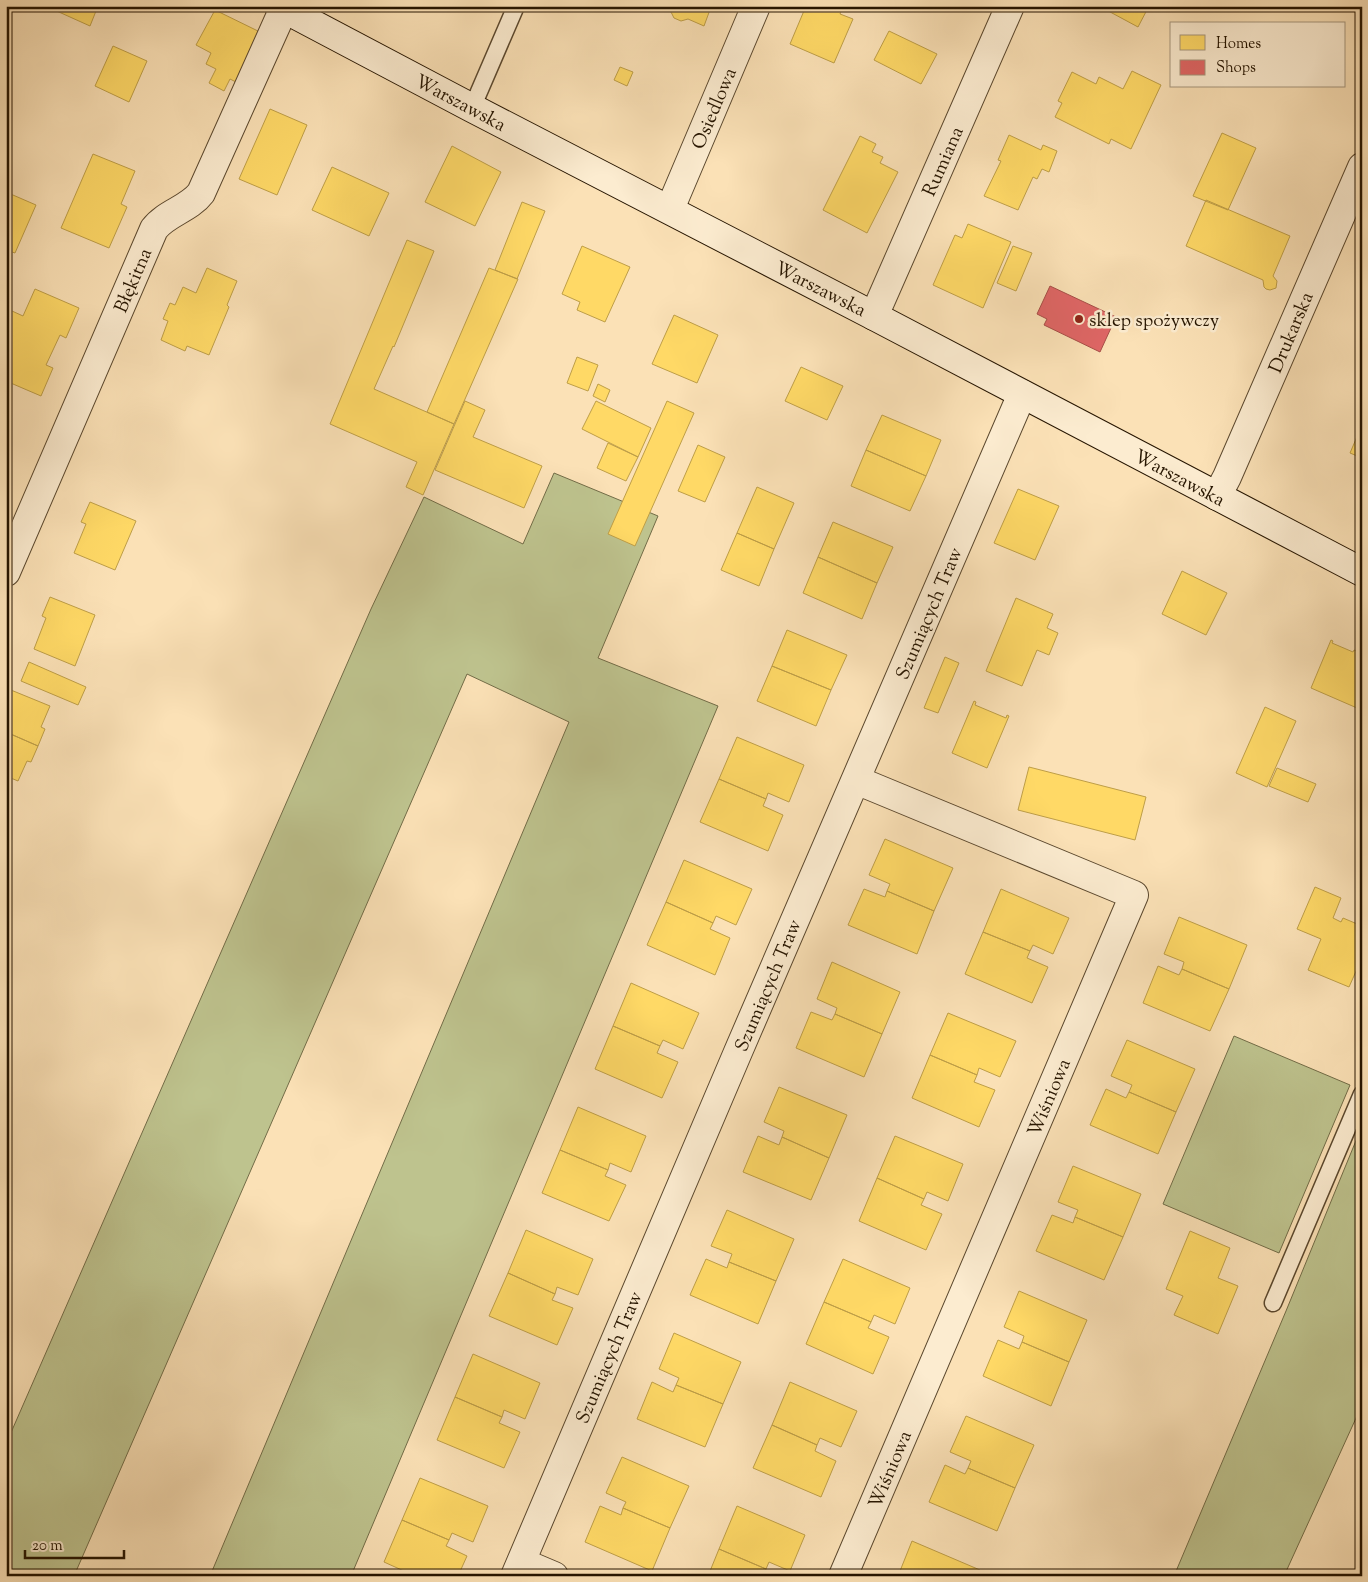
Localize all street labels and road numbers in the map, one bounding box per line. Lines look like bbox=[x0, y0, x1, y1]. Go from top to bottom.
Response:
street label: Osiedlowa bbox=[686, 64, 745, 154]
street label: Warszawska bbox=[410, 69, 510, 140]
street label: Rumiana bbox=[917, 123, 972, 201]
street label: Błękitna bbox=[109, 244, 160, 318]
street label: Warszawska bbox=[769, 256, 871, 325]
street label: Drukarska bbox=[1263, 288, 1322, 378]
street label: Warszawska bbox=[1129, 444, 1229, 515]
street label: Szumiących Traw bbox=[890, 544, 970, 684]
street label: Szumiących Traw bbox=[729, 916, 809, 1056]
street label: Wiśniowa bbox=[1022, 1055, 1079, 1141]
street label: Szumiących Traw bbox=[570, 1288, 650, 1428]
street label: Wiśniowa bbox=[863, 1427, 920, 1513]

